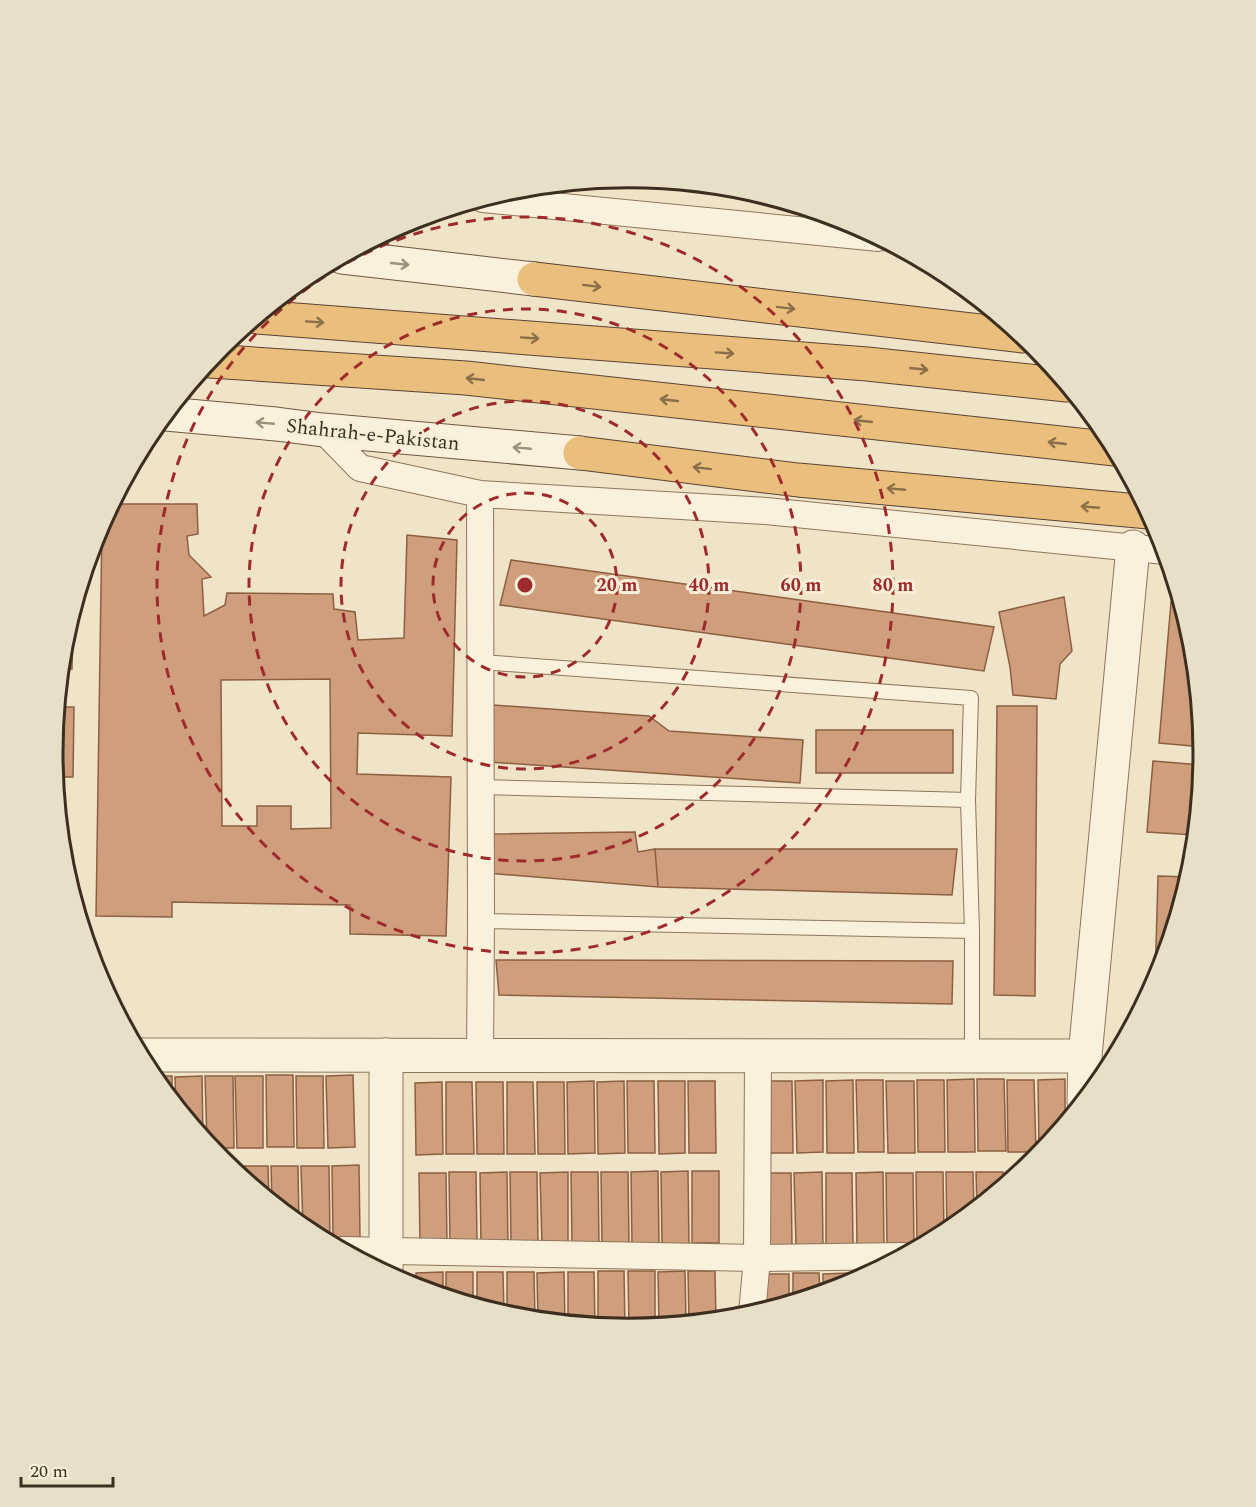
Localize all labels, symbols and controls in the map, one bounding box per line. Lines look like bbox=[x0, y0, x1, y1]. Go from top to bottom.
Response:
one-way arrow bbox=[390, 258, 410, 269]
one-way arrow bbox=[582, 280, 602, 291]
one-way arrow bbox=[776, 303, 796, 314]
one-way arrow bbox=[305, 317, 324, 328]
one-way arrow bbox=[520, 333, 540, 344]
one-way arrow bbox=[714, 348, 734, 359]
one-way arrow bbox=[909, 364, 929, 375]
one-way arrow bbox=[466, 373, 486, 384]
one-way arrow bbox=[660, 394, 679, 405]
street label: Shahrah-e-Pakistan bbox=[285, 411, 461, 459]
one-way arrow bbox=[853, 416, 873, 427]
one-way arrow bbox=[256, 417, 275, 428]
one-way arrow bbox=[1047, 437, 1067, 448]
one-way arrow bbox=[512, 442, 532, 453]
one-way arrow bbox=[693, 462, 713, 473]
one-way arrow bbox=[887, 483, 907, 494]
one-way arrow bbox=[1081, 501, 1101, 512]
text: 20 m bbox=[597, 572, 637, 599]
text: 40 m bbox=[689, 572, 729, 599]
text: 60 m bbox=[781, 572, 821, 599]
text: 80 m bbox=[873, 572, 913, 599]
centre of rings bbox=[515, 575, 535, 595]
scale bar bbox=[21, 1450, 112, 1488]
text: 20 m bbox=[30, 1458, 68, 1485]

